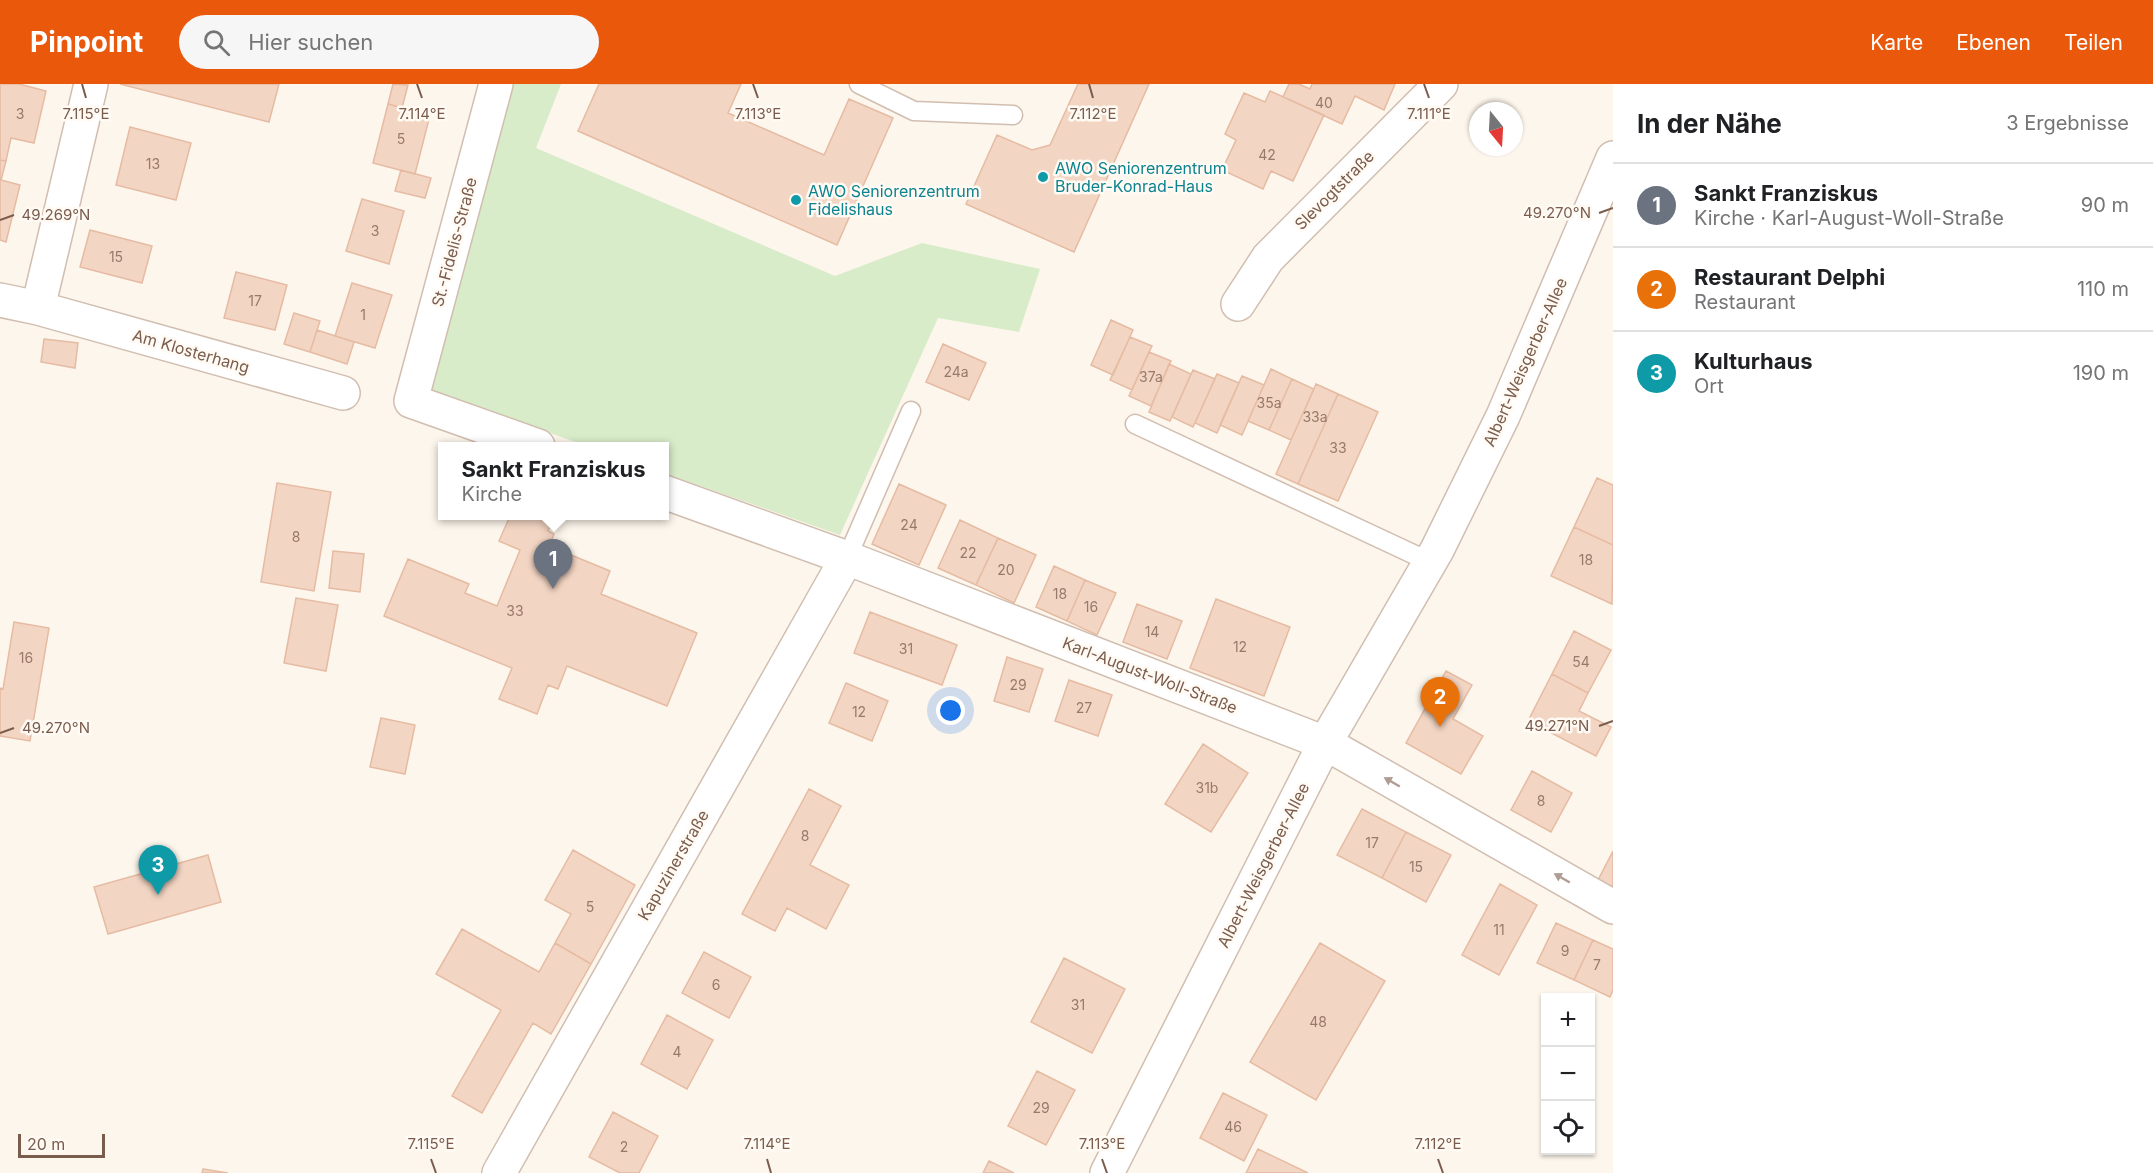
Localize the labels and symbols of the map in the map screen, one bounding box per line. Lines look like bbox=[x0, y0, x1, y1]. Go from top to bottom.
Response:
house number: 40 bbox=[1315, 94, 1333, 111]
north arrow bbox=[1469, 102, 1523, 156]
text: 7.115°E bbox=[63, 104, 109, 123]
text: 7.114°E bbox=[398, 104, 446, 123]
text: 7.113°E bbox=[735, 104, 781, 123]
text: 7.112°E bbox=[1070, 104, 1116, 123]
text: 7.111°E bbox=[1407, 104, 1451, 123]
house number: 3 bbox=[16, 105, 24, 122]
house number: 5 bbox=[397, 130, 405, 147]
house number: 42 bbox=[1258, 146, 1276, 163]
street label: Slevogtstraße bbox=[1290, 146, 1378, 234]
house number: 13 bbox=[146, 155, 160, 172]
place label: AWO Seniorenzentrum Bruder-Konrad-Haus bbox=[1055, 158, 1227, 196]
marker: AWO Seniorenzentrum Bruder-Konrad-Haus bbox=[1036, 170, 1050, 184]
street label: St.-Fidelis-Straße bbox=[427, 175, 481, 309]
place label: AWO Seniorenzentrum Fidelishaus bbox=[808, 181, 980, 219]
marker: AWO Seniorenzentrum Fidelishaus bbox=[789, 193, 803, 207]
text: 49.270°N bbox=[1523, 203, 1591, 222]
text: 49.269°N bbox=[22, 205, 90, 224]
house number: 3 bbox=[371, 222, 379, 239]
house number: 15 bbox=[109, 248, 123, 265]
street label: Albert-Weisgerber-Allee bbox=[1479, 275, 1571, 449]
house number: 17 bbox=[248, 292, 262, 309]
house number: 1 bbox=[360, 306, 366, 323]
street label: Am Klosterhang bbox=[130, 325, 252, 377]
house number: 24a bbox=[943, 363, 969, 380]
house number: 37a bbox=[1139, 368, 1163, 385]
house number: 35a bbox=[1256, 394, 1282, 411]
house number: 33a bbox=[1302, 408, 1328, 425]
house number: 33 bbox=[1329, 439, 1347, 456]
house number: 24 bbox=[900, 516, 918, 533]
house number: 8 bbox=[292, 528, 300, 545]
pin: 1 bbox=[534, 540, 572, 589]
house number: 22 bbox=[959, 544, 977, 561]
house number: 18 bbox=[1579, 551, 1593, 568]
house number: 20 bbox=[997, 561, 1015, 578]
house number: 18 bbox=[1053, 585, 1067, 602]
house number: 16 bbox=[1084, 598, 1098, 615]
house number: 33 bbox=[506, 602, 524, 619]
house number: 14 bbox=[1145, 623, 1159, 640]
street label: Karl-August-Woll-Straße bbox=[1060, 632, 1240, 718]
house number: 12 bbox=[1233, 638, 1247, 655]
house number: 31 bbox=[899, 640, 913, 657]
house number: 16 bbox=[19, 649, 33, 666]
house number: 54 bbox=[1572, 653, 1590, 670]
house number: 29 bbox=[1009, 676, 1027, 693]
pin: 2 bbox=[1420, 678, 1460, 727]
your location bbox=[936, 696, 965, 725]
house number: 27 bbox=[1076, 699, 1092, 716]
house number: 12 bbox=[852, 703, 866, 720]
text: 49.271°N bbox=[1525, 716, 1589, 735]
text: 49.270°N bbox=[22, 718, 90, 737]
one-way arrow bbox=[1384, 777, 1401, 787]
house number: 31b bbox=[1196, 779, 1218, 796]
street label: Albert-Weisgerber-Allee bbox=[1213, 779, 1313, 951]
house number: 8 bbox=[1537, 792, 1545, 809]
street label: Kapuzinerstraße bbox=[633, 806, 713, 924]
house number: 8 bbox=[801, 827, 809, 844]
house number: 17 bbox=[1365, 834, 1379, 851]
pin: 3 bbox=[138, 846, 178, 895]
house number: 15 bbox=[1409, 858, 1423, 875]
one-way arrow bbox=[1553, 873, 1570, 883]
house number: 5 bbox=[586, 898, 594, 915]
house number: 11 bbox=[1493, 921, 1505, 938]
house number: 9 bbox=[1561, 942, 1569, 959]
house number: 7 bbox=[1593, 956, 1601, 973]
house number: 6 bbox=[712, 976, 720, 993]
house number: 31 bbox=[1071, 996, 1085, 1013]
house number: 48 bbox=[1309, 1013, 1327, 1030]
house number: 4 bbox=[672, 1043, 682, 1060]
house number: 29 bbox=[1032, 1099, 1050, 1116]
house number: 46 bbox=[1224, 1118, 1242, 1135]
scale bar bbox=[18, 1131, 105, 1158]
text: 7.115°E bbox=[408, 1134, 454, 1153]
text: 7.114°E bbox=[743, 1134, 791, 1153]
text: 7.113°E bbox=[1079, 1134, 1125, 1153]
text: 7.112°E bbox=[1415, 1134, 1461, 1153]
house number: 2 bbox=[620, 1138, 628, 1155]

